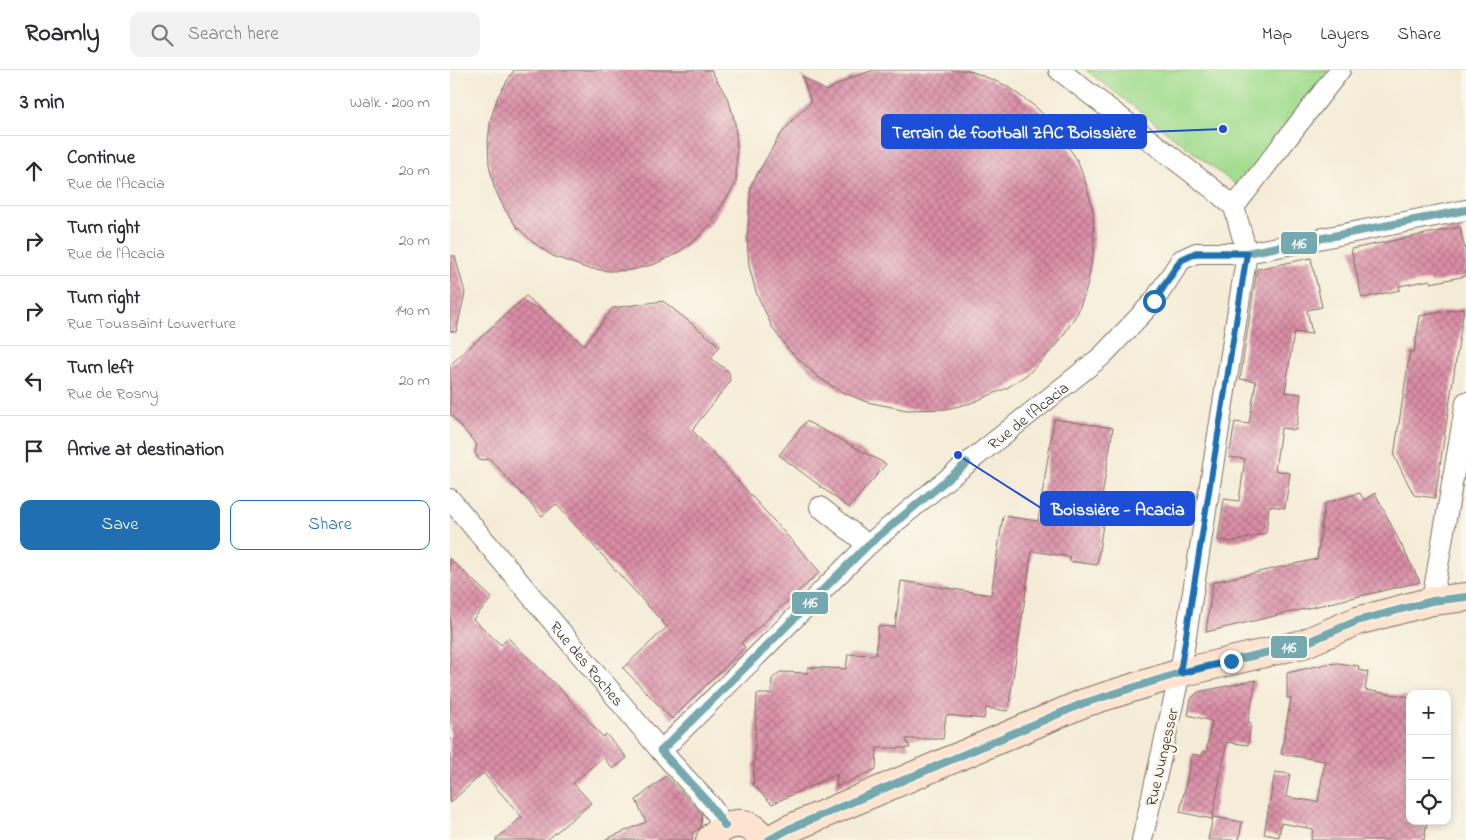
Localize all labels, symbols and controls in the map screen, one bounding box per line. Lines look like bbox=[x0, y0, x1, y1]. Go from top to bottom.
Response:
search box bbox=[130, 12, 480, 57]
text: Roamly bbox=[25, 17, 100, 52]
icon: search bbox=[148, 21, 176, 49]
text: Search here bbox=[188, 21, 279, 48]
text: Map bbox=[1262, 22, 1292, 48]
text: Layers bbox=[1320, 22, 1370, 48]
text: Share bbox=[1398, 22, 1441, 48]
text: 3 min bbox=[20, 88, 64, 118]
text: Walk · 200 m bbox=[350, 91, 430, 115]
callout: Terrain de football ZAC Boissière bbox=[882, 115, 1146, 148]
text: Terrain de football ZAC Boissière bbox=[892, 121, 1137, 147]
text: Continue bbox=[67, 145, 135, 172]
icon: ahead bbox=[20, 157, 48, 185]
text: 20 m bbox=[399, 159, 430, 183]
text: Rue de l'Acacia bbox=[67, 172, 165, 196]
text: Turn right bbox=[67, 215, 140, 242]
icon: right bbox=[20, 227, 48, 255]
text: 20 m bbox=[399, 229, 430, 253]
line badge: 116 bbox=[1280, 231, 1318, 255]
text: 116 bbox=[1291, 234, 1307, 255]
text: Rue de l'Acacia bbox=[67, 242, 165, 266]
text: Turn right bbox=[67, 285, 140, 312]
route start bbox=[1143, 290, 1166, 313]
icon: right bbox=[20, 297, 48, 325]
text: 140 m bbox=[395, 299, 430, 323]
text: Rue Toussaint Louverture bbox=[67, 312, 236, 336]
text: Turn left bbox=[67, 355, 134, 382]
icon: left bbox=[20, 367, 48, 395]
text: 20 m bbox=[399, 369, 430, 393]
street label: Rue de l'Acacia bbox=[983, 377, 1075, 457]
text: Rue de Rosny bbox=[67, 382, 158, 406]
icon: arrive bbox=[20, 437, 48, 465]
text: Arrive at destination bbox=[67, 437, 224, 464]
callout: Boissière - Acacia bbox=[1041, 492, 1194, 525]
text: Boissière - Acacia bbox=[1050, 498, 1185, 524]
button: Save bbox=[20, 500, 220, 550]
button: Share bbox=[230, 500, 430, 550]
line badge: 116 bbox=[791, 591, 829, 615]
text: 116 bbox=[802, 593, 818, 614]
street label: Rue des Roches bbox=[543, 617, 629, 712]
line badge: 116 bbox=[1270, 635, 1308, 659]
text: 116 bbox=[1281, 638, 1297, 659]
route end bbox=[1220, 650, 1243, 673]
map controls bbox=[1406, 690, 1451, 825]
button: + bbox=[1406, 690, 1451, 735]
street label: Rue Nungesser bbox=[1140, 706, 1186, 809]
button: − bbox=[1406, 735, 1451, 780]
button: locate bbox=[1406, 780, 1451, 825]

